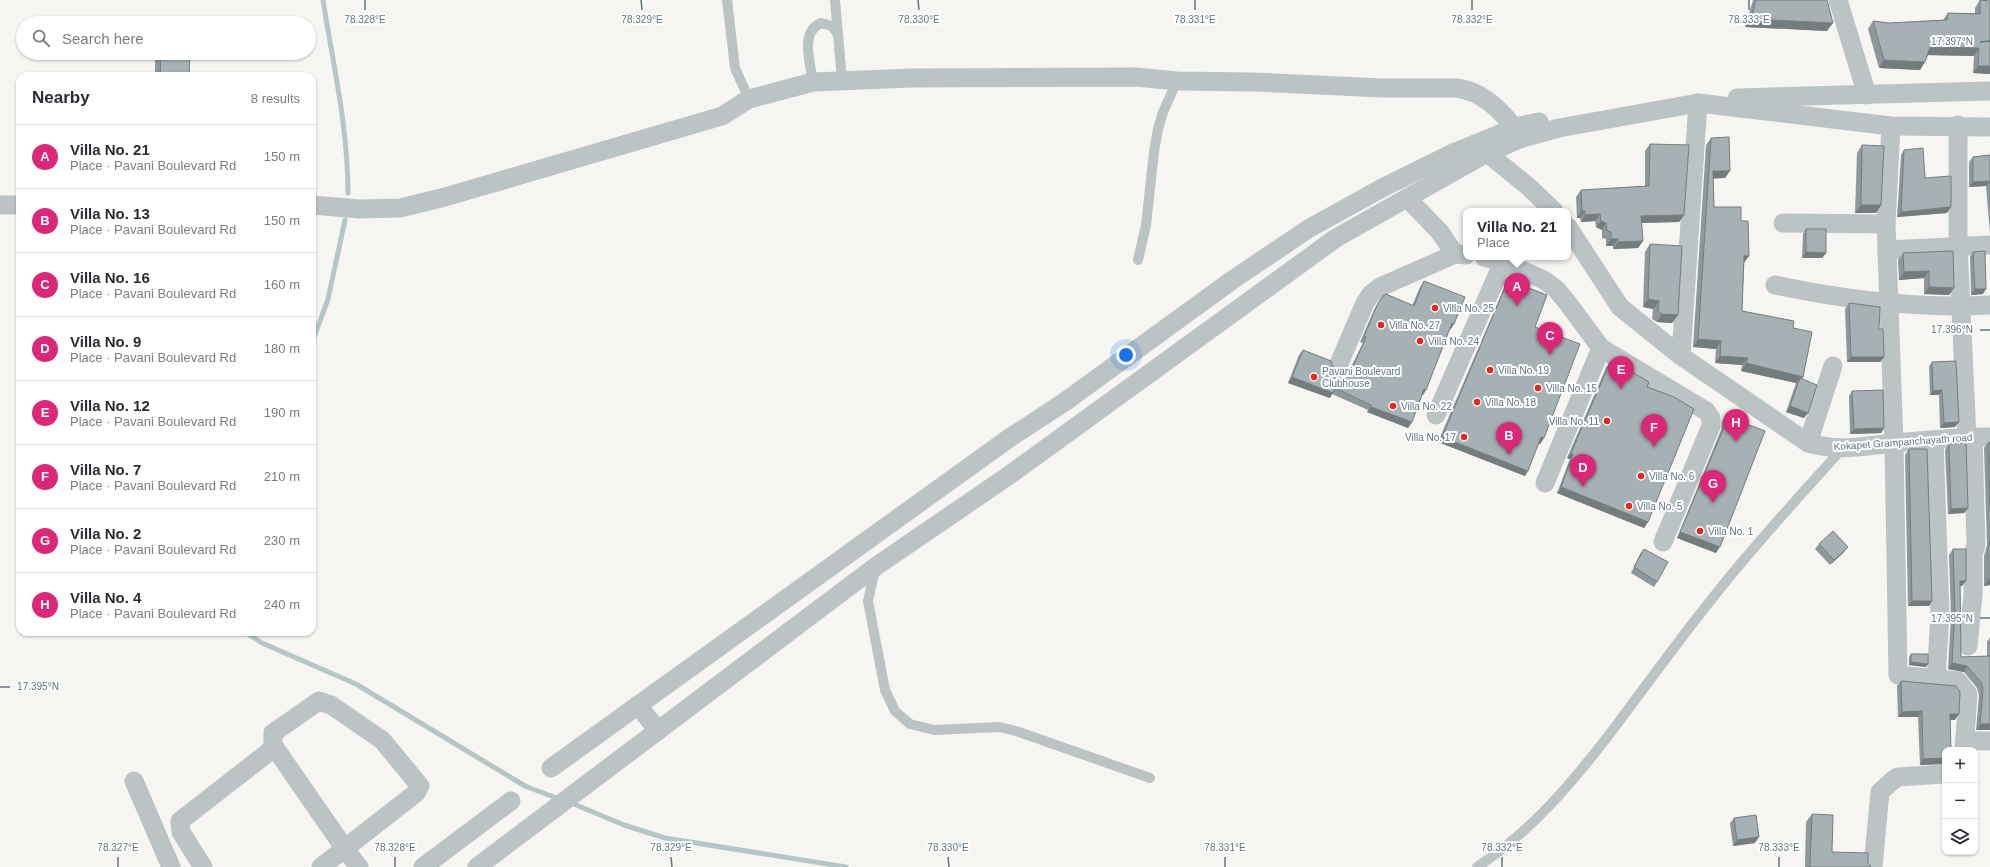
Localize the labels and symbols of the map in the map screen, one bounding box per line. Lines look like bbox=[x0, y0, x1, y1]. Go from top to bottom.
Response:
text: 78.328°E bbox=[344, 14, 386, 25]
text: 78.329°E bbox=[621, 14, 663, 25]
text: 78.330°E bbox=[898, 14, 940, 25]
text: 78.331°E bbox=[1174, 14, 1216, 25]
text: 78.332°E bbox=[1451, 14, 1493, 25]
text: 78.333°E bbox=[1728, 14, 1770, 25]
text: 17.397°N bbox=[1931, 36, 1973, 47]
pin: A bbox=[1504, 273, 1530, 306]
marker: Villa No. 25 bbox=[1430, 303, 1440, 313]
place label: Villa No. 25 bbox=[1443, 303, 1494, 314]
marker: Villa No. 27 bbox=[1376, 320, 1386, 330]
place label: Villa No. 27 bbox=[1389, 320, 1440, 331]
pin: C bbox=[1537, 322, 1563, 355]
text: 17.396°N bbox=[1931, 324, 1973, 335]
marker: Villa No. 24 bbox=[1415, 336, 1425, 346]
place label: Villa No. 24 bbox=[1428, 336, 1479, 347]
your location bbox=[1116, 345, 1136, 365]
pin: E bbox=[1608, 356, 1634, 389]
marker: Villa No. 19 bbox=[1485, 365, 1495, 375]
place label: Villa No. 19 bbox=[1498, 365, 1549, 376]
place label: Pavani Boulevard Clubhouse bbox=[1322, 366, 1400, 389]
marker: Pavani Boulevard Clubhouse bbox=[1309, 372, 1319, 382]
marker: Villa No. 15 bbox=[1533, 383, 1543, 393]
place label: Villa No. 15 bbox=[1546, 383, 1597, 394]
marker: Villa No. 18 bbox=[1472, 397, 1482, 407]
place label: Villa No. 18 bbox=[1485, 397, 1536, 408]
marker: Villa No. 22 bbox=[1388, 401, 1398, 411]
place label: Villa No. 22 bbox=[1401, 401, 1452, 412]
pin: H bbox=[1723, 409, 1749, 442]
pin: F bbox=[1641, 414, 1667, 447]
place label: Villa No. 11 bbox=[1549, 416, 1599, 427]
marker: Villa No. 11 bbox=[1602, 416, 1612, 426]
pin: B bbox=[1496, 422, 1522, 455]
place label: Villa No. 17 bbox=[1405, 432, 1456, 443]
marker: Villa No. 17 bbox=[1459, 432, 1469, 442]
street label: Kokapet Grampanchayath road bbox=[1833, 432, 1973, 452]
pin: D bbox=[1570, 454, 1596, 487]
pin: G bbox=[1700, 470, 1726, 503]
marker: Villa No. 6 bbox=[1636, 471, 1646, 481]
place label: Villa No. 6 bbox=[1649, 471, 1695, 482]
marker: Villa No. 5 bbox=[1624, 501, 1634, 511]
place label: Villa No. 5 bbox=[1637, 501, 1683, 512]
marker: Villa No. 1 bbox=[1695, 526, 1705, 536]
place label: Villa No. 1 bbox=[1708, 526, 1754, 537]
text: 17.395°N bbox=[1931, 613, 1973, 624]
text: 17.395°N bbox=[17, 681, 59, 692]
text: 78.327°E bbox=[97, 842, 139, 853]
text: 78.328°E bbox=[374, 842, 416, 853]
text: 78.329°E bbox=[650, 842, 692, 853]
text: 78.330°E bbox=[927, 842, 969, 853]
text: 78.331°E bbox=[1204, 842, 1246, 853]
text: 78.332°E bbox=[1481, 842, 1523, 853]
text: 78.333°E bbox=[1758, 842, 1800, 853]

